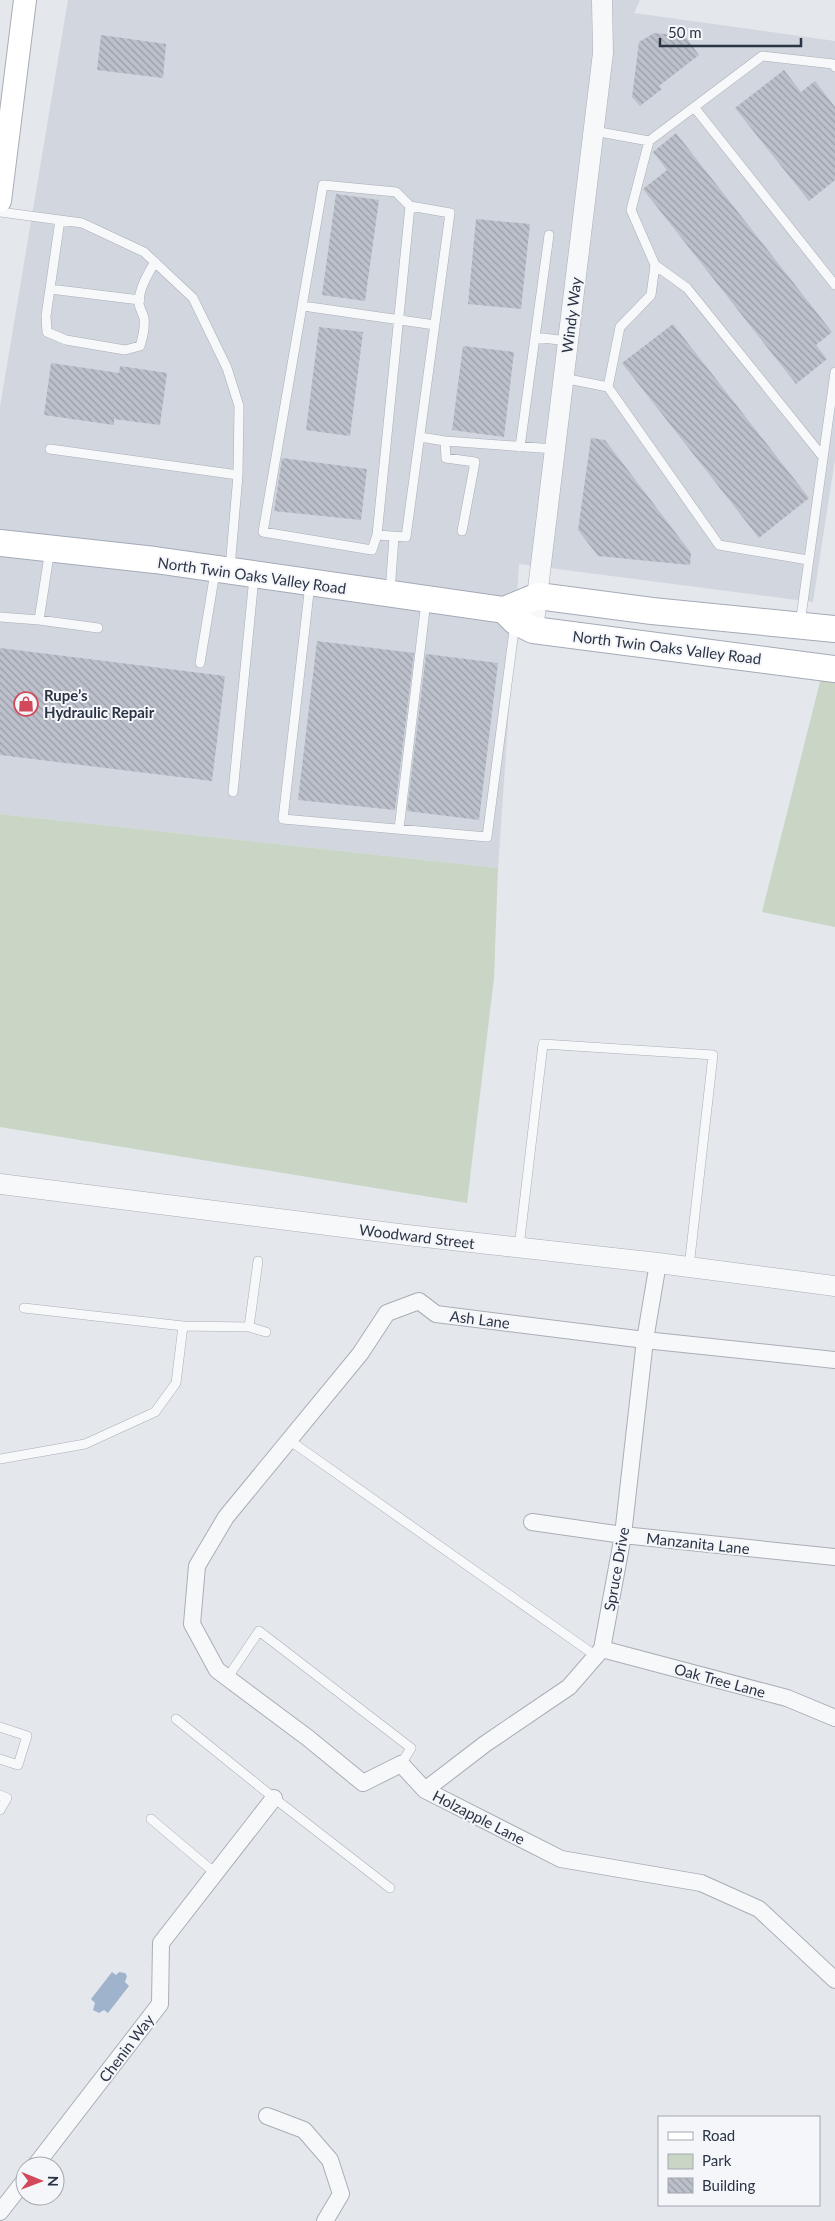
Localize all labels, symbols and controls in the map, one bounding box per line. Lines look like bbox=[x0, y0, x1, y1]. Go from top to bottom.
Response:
scale bar bbox=[660, 15, 801, 47]
text: 50 m bbox=[668, 23, 702, 41]
street label: Windy Way bbox=[557, 276, 585, 354]
street label: North Twin Oaks Valley Road bbox=[157, 553, 347, 597]
street label: North Twin Oaks Valley Road bbox=[572, 626, 762, 668]
place label: Rupe’s Hydraulic Repair bbox=[44, 686, 155, 721]
shop icon: Rupe’s Hydraulic Repair bbox=[13, 691, 39, 717]
street label: Woodward Street bbox=[358, 1220, 476, 1252]
street label: Ash Lane bbox=[449, 1306, 511, 1332]
street label: Spruce Drive bbox=[600, 1526, 632, 1612]
street label: Manzanita Lane bbox=[645, 1529, 751, 1557]
street label: Oak Tree Lane bbox=[672, 1659, 768, 1701]
street label: Holzapple Lane bbox=[430, 1786, 528, 1848]
street label: Chenin Way bbox=[95, 2010, 157, 2085]
legend bbox=[658, 2116, 820, 2206]
text: Road bbox=[702, 2126, 735, 2144]
text: Park bbox=[702, 2151, 732, 2169]
north arrow bbox=[15, 2156, 65, 2206]
text: N bbox=[45, 2176, 62, 2187]
text: Building bbox=[702, 2176, 755, 2194]

